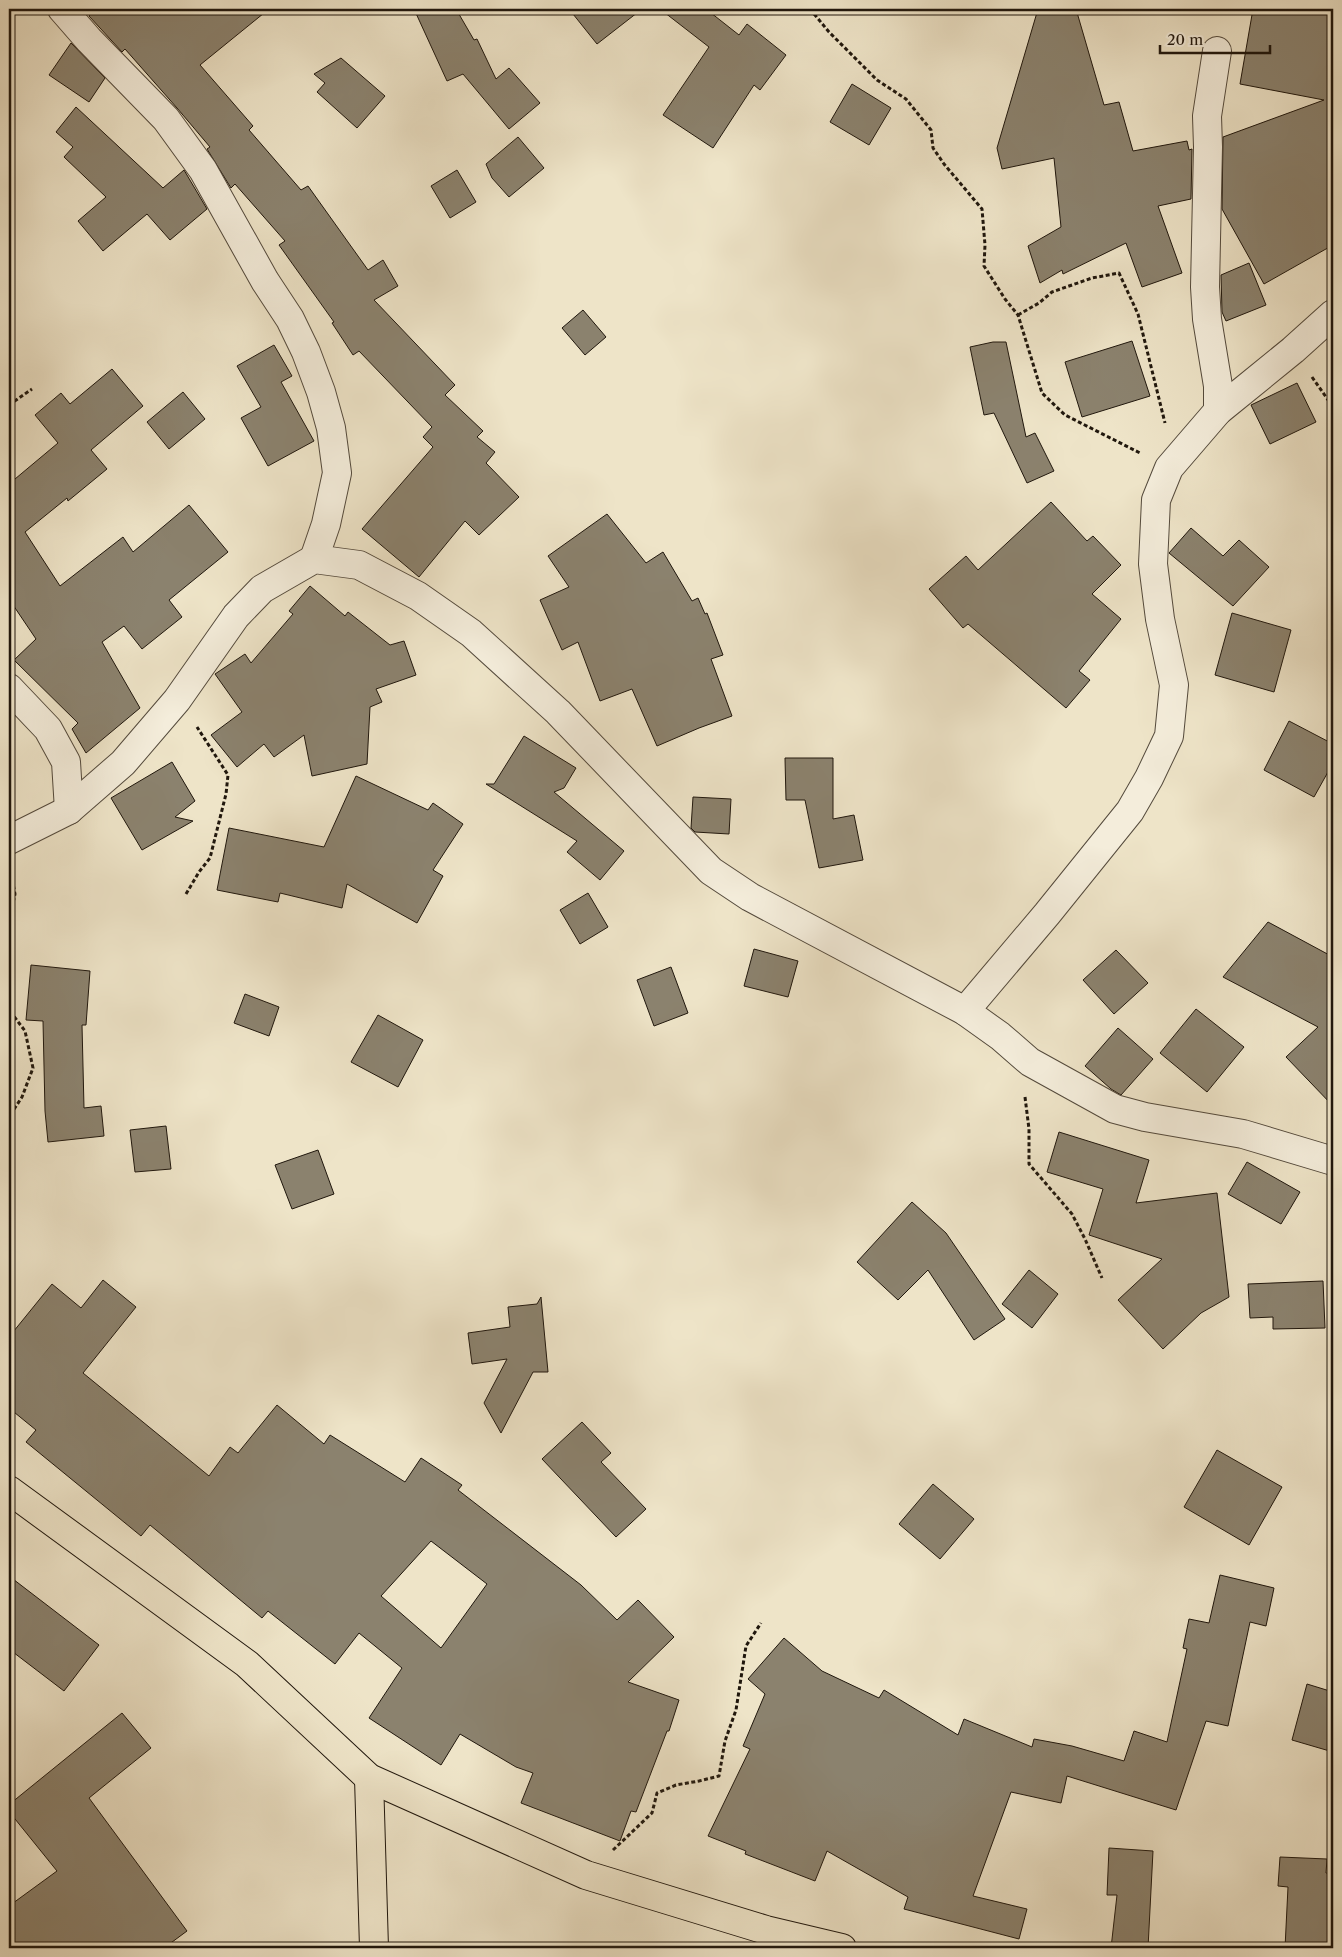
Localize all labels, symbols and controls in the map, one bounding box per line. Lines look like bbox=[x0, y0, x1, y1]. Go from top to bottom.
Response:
scale bar bbox=[1160, 22, 1270, 54]
text: 20 m bbox=[1167, 30, 1203, 49]

